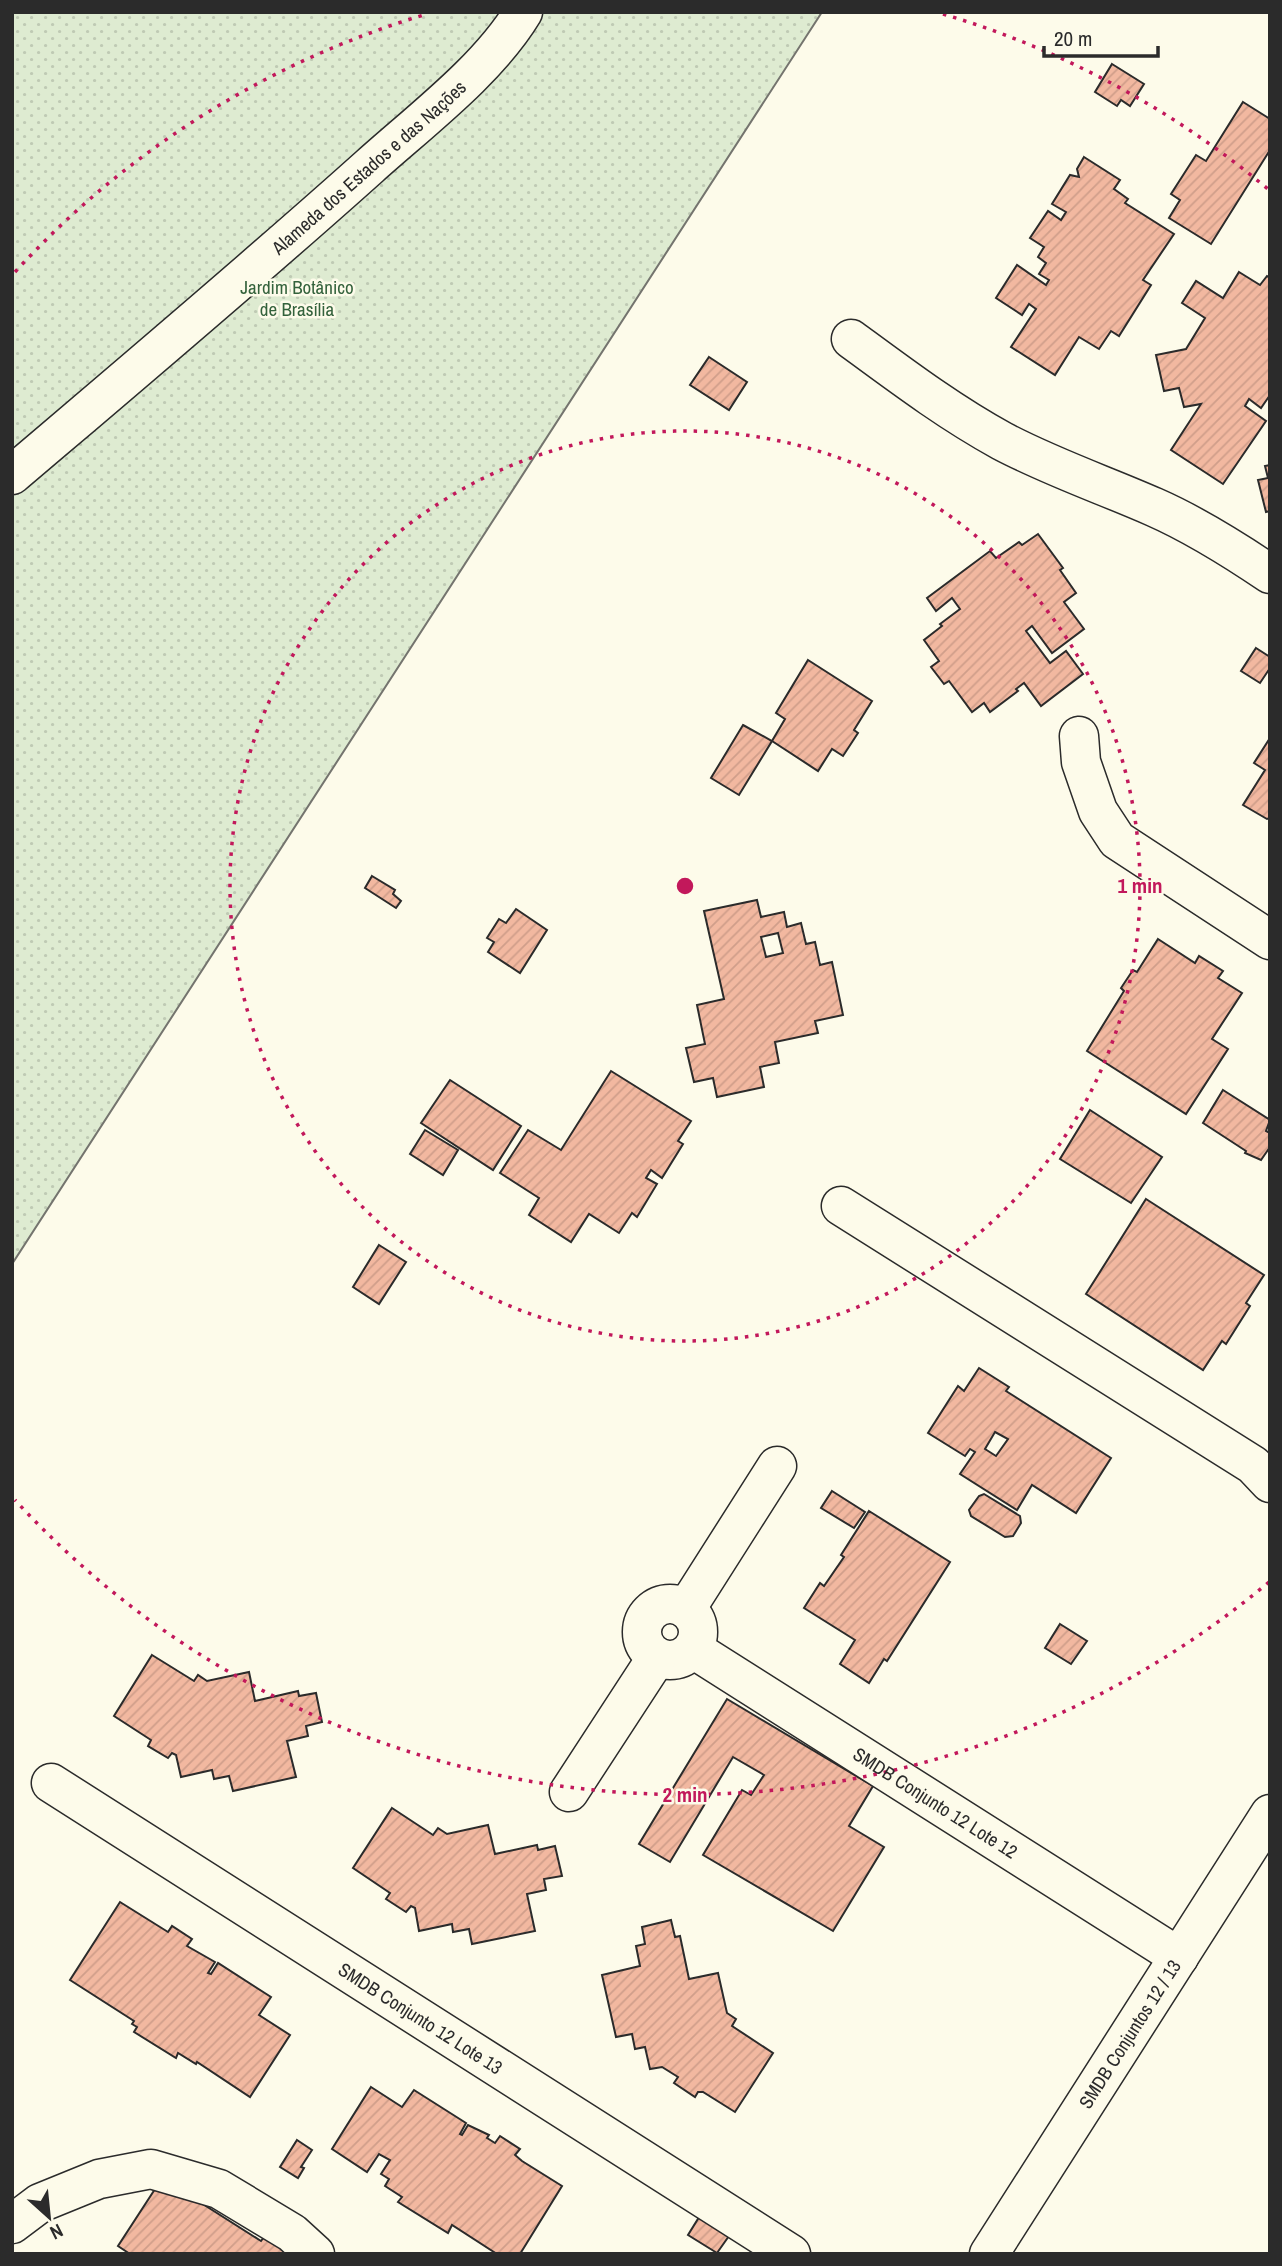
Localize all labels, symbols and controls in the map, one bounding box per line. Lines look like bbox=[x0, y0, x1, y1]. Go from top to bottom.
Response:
scale bar bbox=[1044, 14, 1158, 58]
text: 20 m bbox=[1054, 24, 1092, 53]
street label: Alameda dos Estados e das Nações bbox=[265, 74, 472, 261]
park label: Jardim Botânico de Brasília bbox=[240, 274, 354, 322]
text: 1 min bbox=[1118, 871, 1162, 900]
centre of rings bbox=[673, 874, 697, 898]
street label: SMDB Conjunto 12 Lote 12 bbox=[848, 1741, 1023, 1864]
text: 2 min bbox=[663, 1780, 707, 1809]
street label: SMDB Conjuntos 12 / 13 bbox=[1072, 1955, 1187, 2113]
street label: SMDB Conjunto 12 Lote 13 bbox=[333, 1956, 508, 2080]
north arrow bbox=[14, 2182, 84, 2252]
text: N bbox=[46, 2218, 68, 2246]

